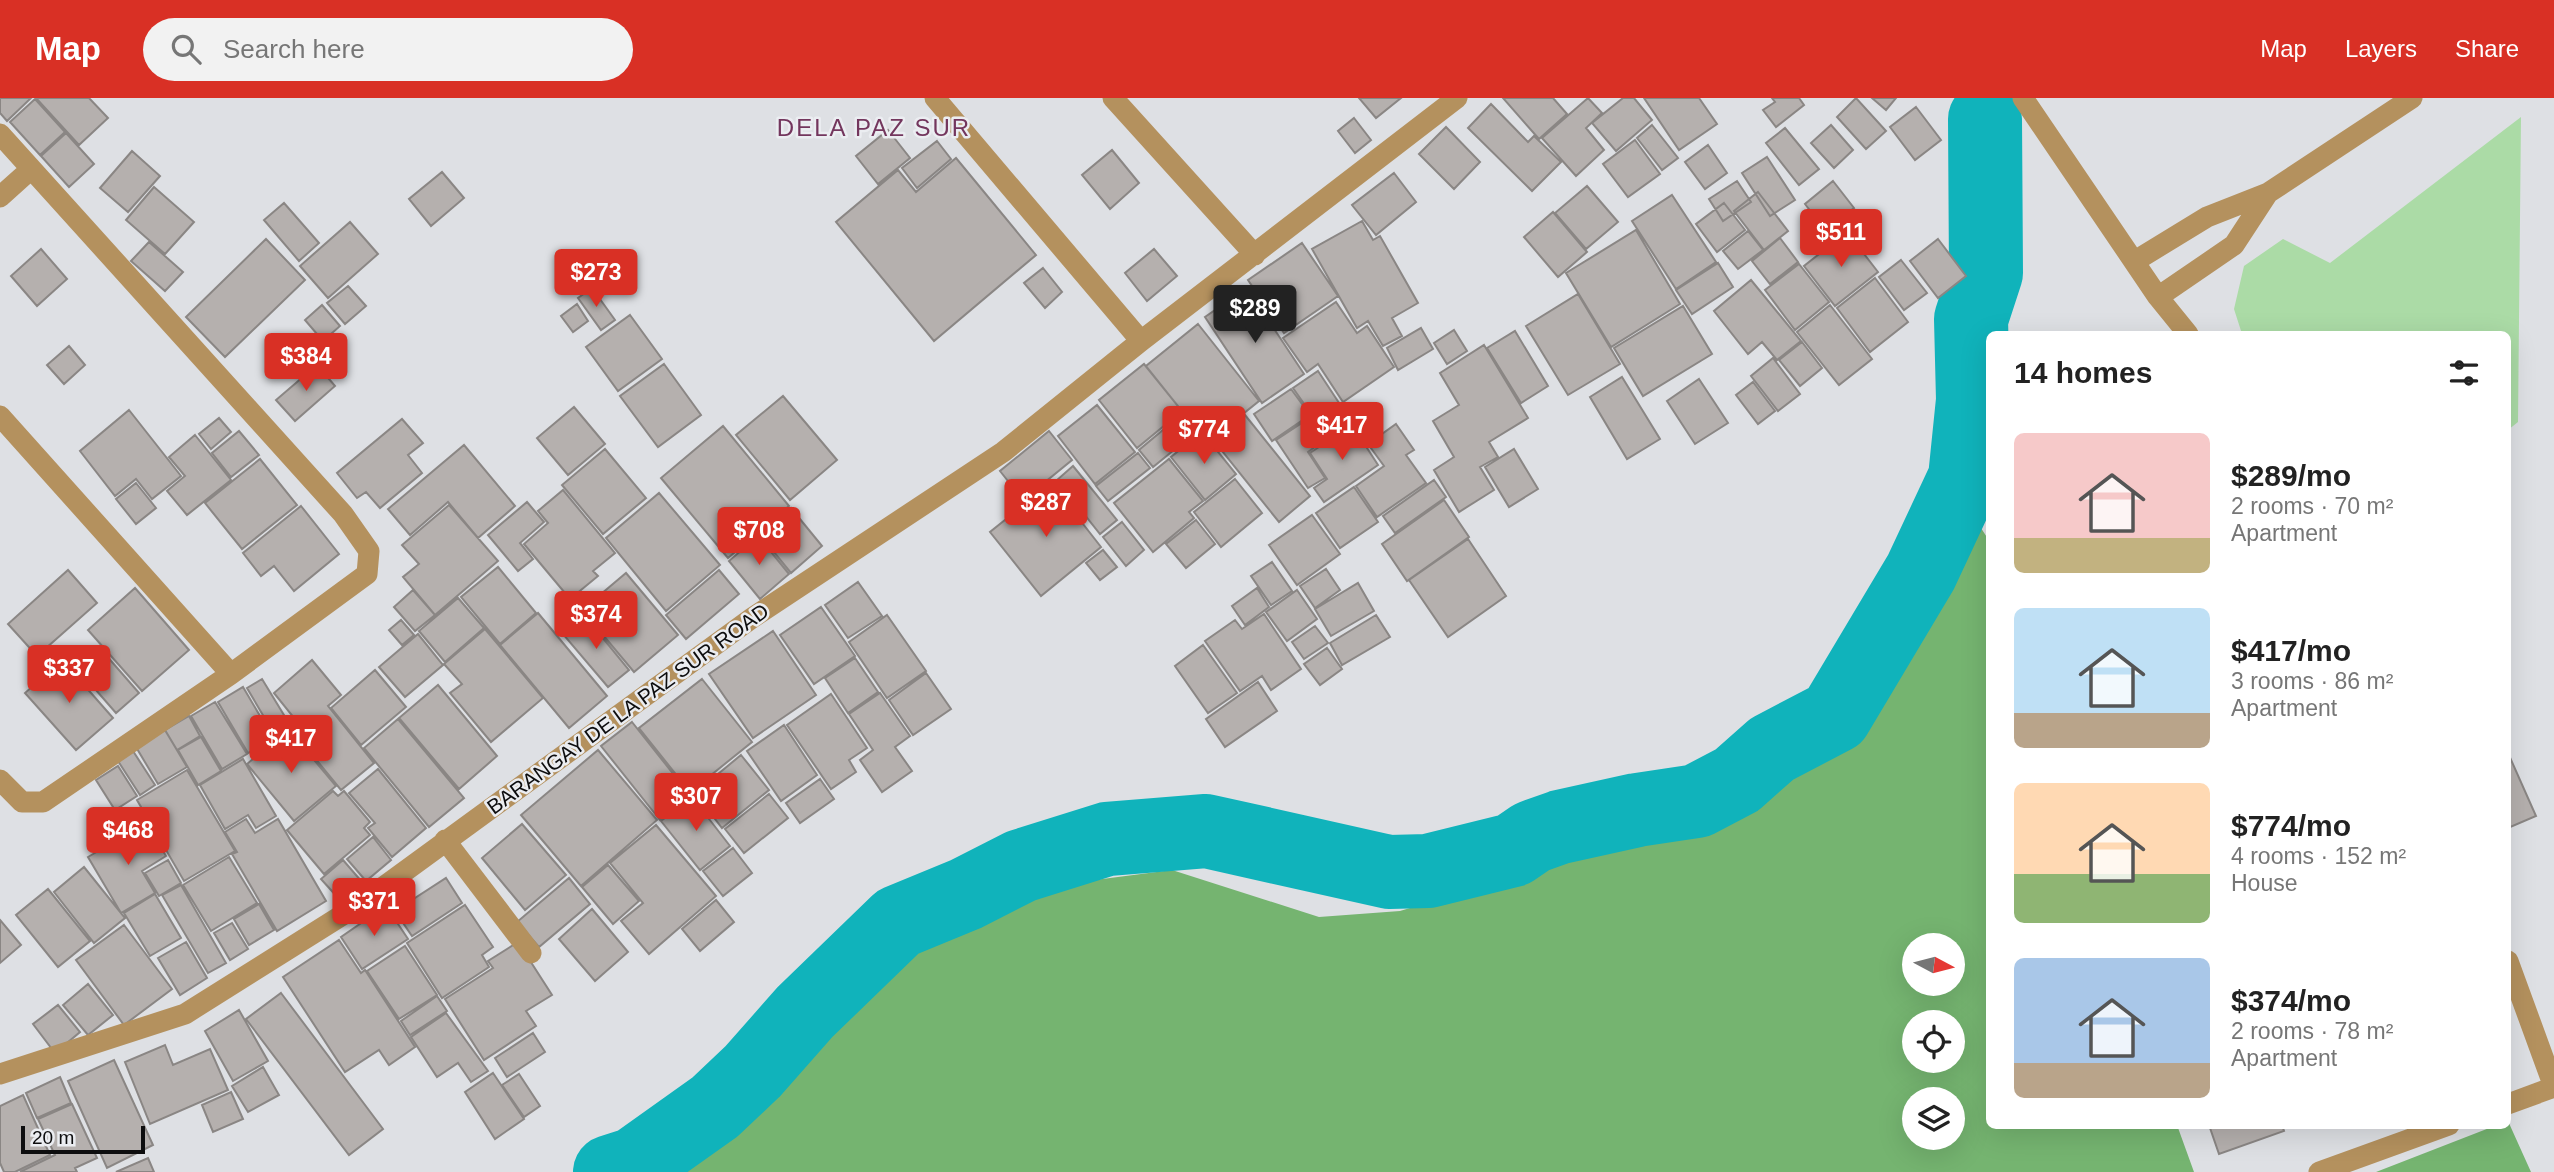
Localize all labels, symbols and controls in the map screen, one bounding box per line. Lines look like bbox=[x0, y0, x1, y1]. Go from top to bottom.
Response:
search box bbox=[143, 18, 633, 81]
text: Map bbox=[35, 30, 101, 67]
icon: search bbox=[167, 30, 205, 68]
text: Search here bbox=[223, 34, 365, 64]
text: Map bbox=[2260, 35, 2307, 62]
text: Layers bbox=[2345, 35, 2417, 62]
text: Share bbox=[2455, 35, 2519, 62]
district label: DELA PAZ SUR bbox=[777, 114, 971, 141]
pin: $511 bbox=[1800, 209, 1882, 269]
text: $511 bbox=[1816, 219, 1866, 245]
pin: $273 bbox=[555, 250, 637, 309]
text: $273 bbox=[570, 259, 622, 285]
pin: $289 bbox=[1214, 286, 1296, 345]
text: $289 bbox=[1229, 295, 1281, 321]
pin: $384 bbox=[265, 334, 347, 393]
text: $384 bbox=[280, 343, 332, 369]
icon: filters bbox=[2445, 354, 2483, 392]
text: 14 homes bbox=[2014, 356, 2152, 389]
pin: $417 bbox=[1301, 402, 1383, 462]
pin: $774 bbox=[1163, 406, 1245, 466]
text: $417 bbox=[1316, 412, 1368, 438]
text: $774 bbox=[1178, 416, 1230, 442]
text: $289/mo bbox=[2231, 459, 2351, 492]
icon: home bbox=[2070, 461, 2154, 545]
pin: $287 bbox=[1005, 480, 1087, 539]
text: $287 bbox=[1020, 489, 1072, 515]
text: 2 rooms · 70 m² bbox=[2231, 493, 2393, 519]
pin: $708 bbox=[718, 508, 800, 567]
text: $708 bbox=[733, 517, 785, 543]
text: Apartment bbox=[2231, 520, 2337, 546]
pin: $374 bbox=[555, 592, 637, 651]
street label: BARANGAY DE LA PAZ SUR ROAD bbox=[483, 599, 773, 818]
text: $374 bbox=[570, 601, 622, 627]
text: $417/mo bbox=[2231, 634, 2351, 667]
icon: home bbox=[2070, 636, 2154, 720]
pin: $337 bbox=[28, 646, 110, 705]
text: $337 bbox=[43, 655, 95, 681]
text: 3 rooms · 86 m² bbox=[2231, 668, 2393, 694]
text: Apartment bbox=[2231, 695, 2337, 721]
pin: $417 bbox=[250, 716, 332, 775]
text: $417 bbox=[265, 725, 317, 751]
pin: $307 bbox=[655, 774, 737, 833]
text: $307 bbox=[670, 783, 722, 809]
pin: $468 bbox=[87, 808, 169, 867]
text: $774/mo bbox=[2231, 809, 2351, 842]
icon: home bbox=[2070, 811, 2154, 895]
text: $468 bbox=[102, 817, 154, 843]
text: 4 rooms · 152 m² bbox=[2231, 843, 2406, 869]
text: House bbox=[2231, 870, 2297, 896]
pin: $371 bbox=[333, 878, 415, 938]
text: $371 bbox=[348, 888, 400, 914]
north arrow bbox=[1902, 933, 1965, 996]
map controls bbox=[1902, 933, 1965, 1150]
text: $374/mo bbox=[2231, 984, 2351, 1017]
icon: home bbox=[2070, 986, 2154, 1070]
button: locate bbox=[1902, 1010, 1965, 1073]
text: 2 rooms · 78 m² bbox=[2231, 1018, 2393, 1044]
text: Apartment bbox=[2231, 1045, 2337, 1071]
button: layers bbox=[1902, 1087, 1965, 1150]
scale bar bbox=[21, 1123, 145, 1155]
text: 20 m bbox=[32, 1127, 74, 1148]

